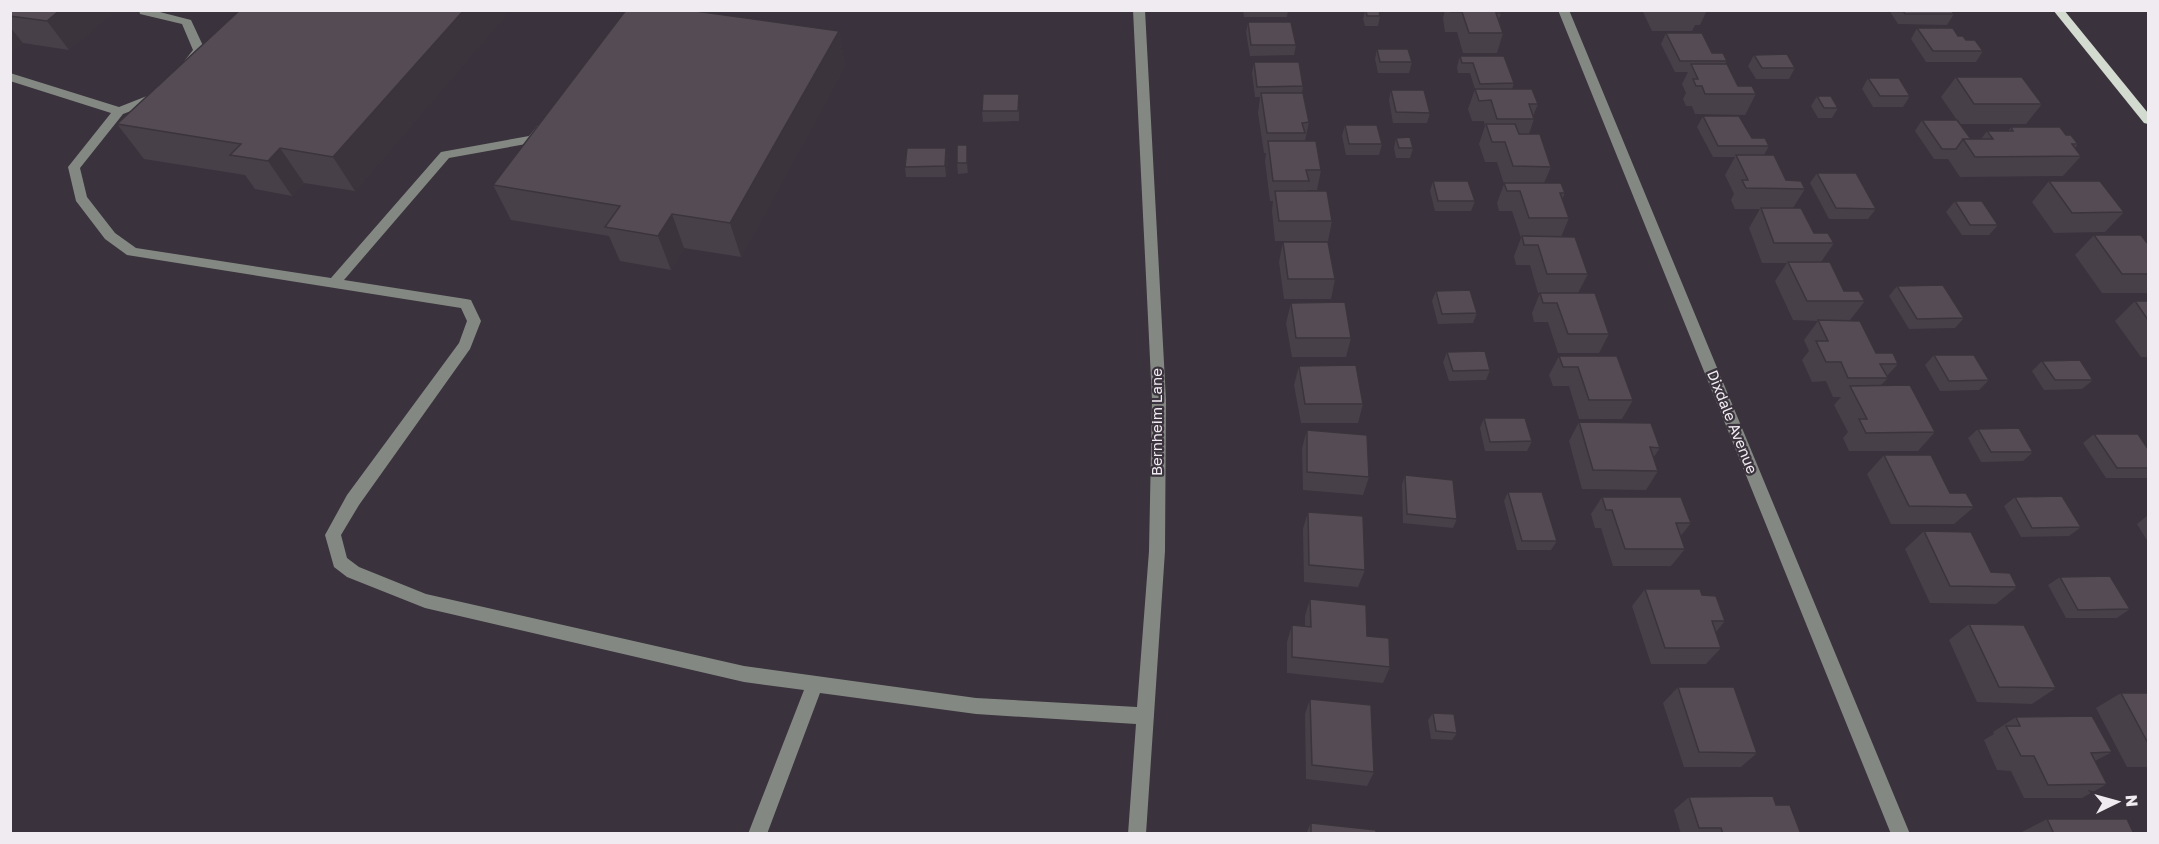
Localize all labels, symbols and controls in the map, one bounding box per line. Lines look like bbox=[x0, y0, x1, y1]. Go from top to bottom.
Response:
street label: Dixdale Avenue bbox=[1704, 367, 1762, 476]
street label: Bernheim Lane bbox=[1147, 368, 1165, 476]
north arrow bbox=[2087, 772, 2147, 832]
text: N bbox=[2121, 794, 2142, 808]

